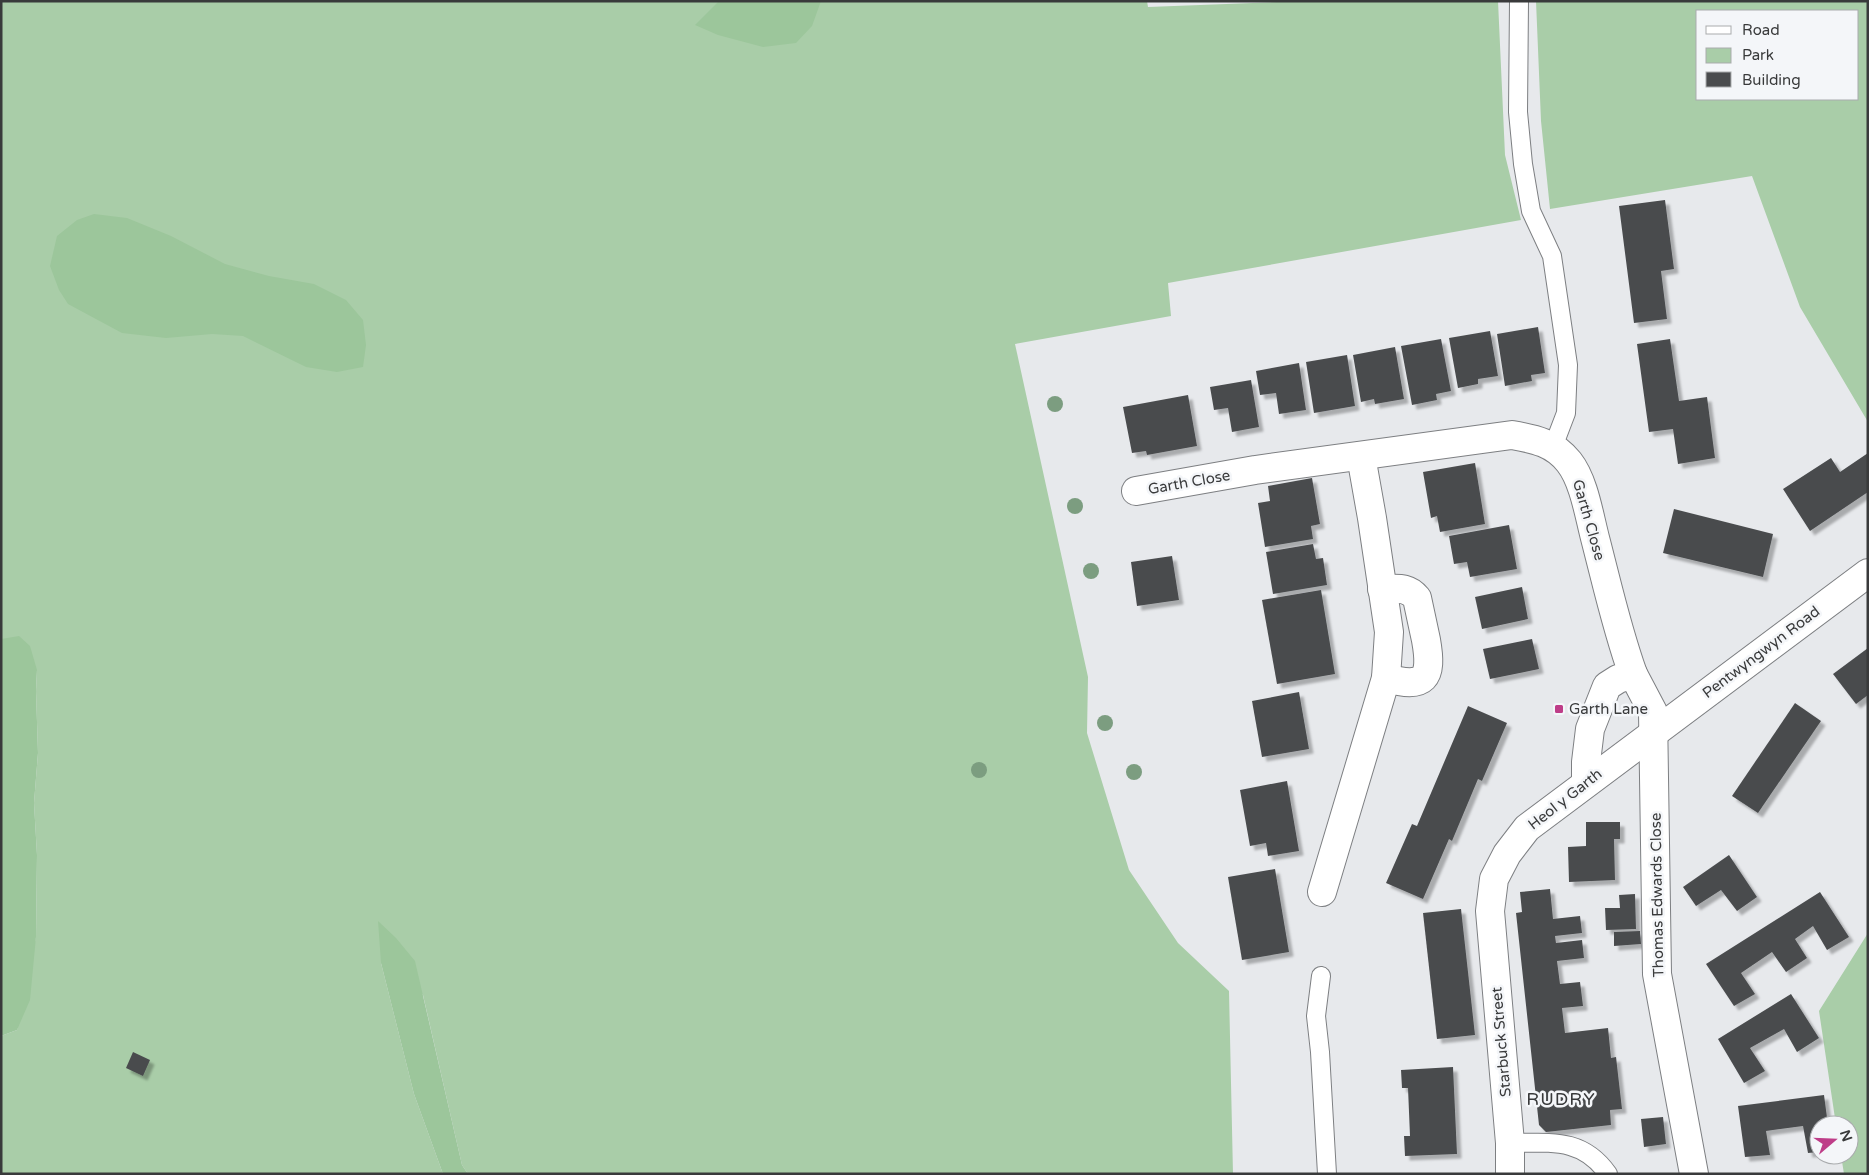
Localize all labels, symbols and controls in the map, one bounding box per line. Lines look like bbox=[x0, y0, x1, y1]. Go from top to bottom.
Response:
legend bbox=[1696, 10, 1859, 100]
text: Road bbox=[1742, 21, 1780, 39]
text: Park bbox=[1742, 46, 1774, 64]
text: Building bbox=[1742, 71, 1801, 89]
street label: Garth Close bbox=[1146, 466, 1232, 498]
street label: Garth Close bbox=[1569, 477, 1609, 563]
street label: Pentwyngwyn Road bbox=[1699, 602, 1823, 702]
place label: Garth Lane bbox=[1569, 700, 1648, 718]
marker: Garth Lane bbox=[1553, 703, 1565, 715]
street label: Heol y Garth bbox=[1525, 765, 1605, 833]
street label: Thomas Edwards Close bbox=[1647, 813, 1667, 977]
street label: Starbuck Street bbox=[1487, 986, 1515, 1098]
district label: RUDRY bbox=[1526, 1088, 1596, 1110]
north arrow bbox=[1809, 1115, 1859, 1165]
text: N bbox=[1836, 1128, 1856, 1144]

